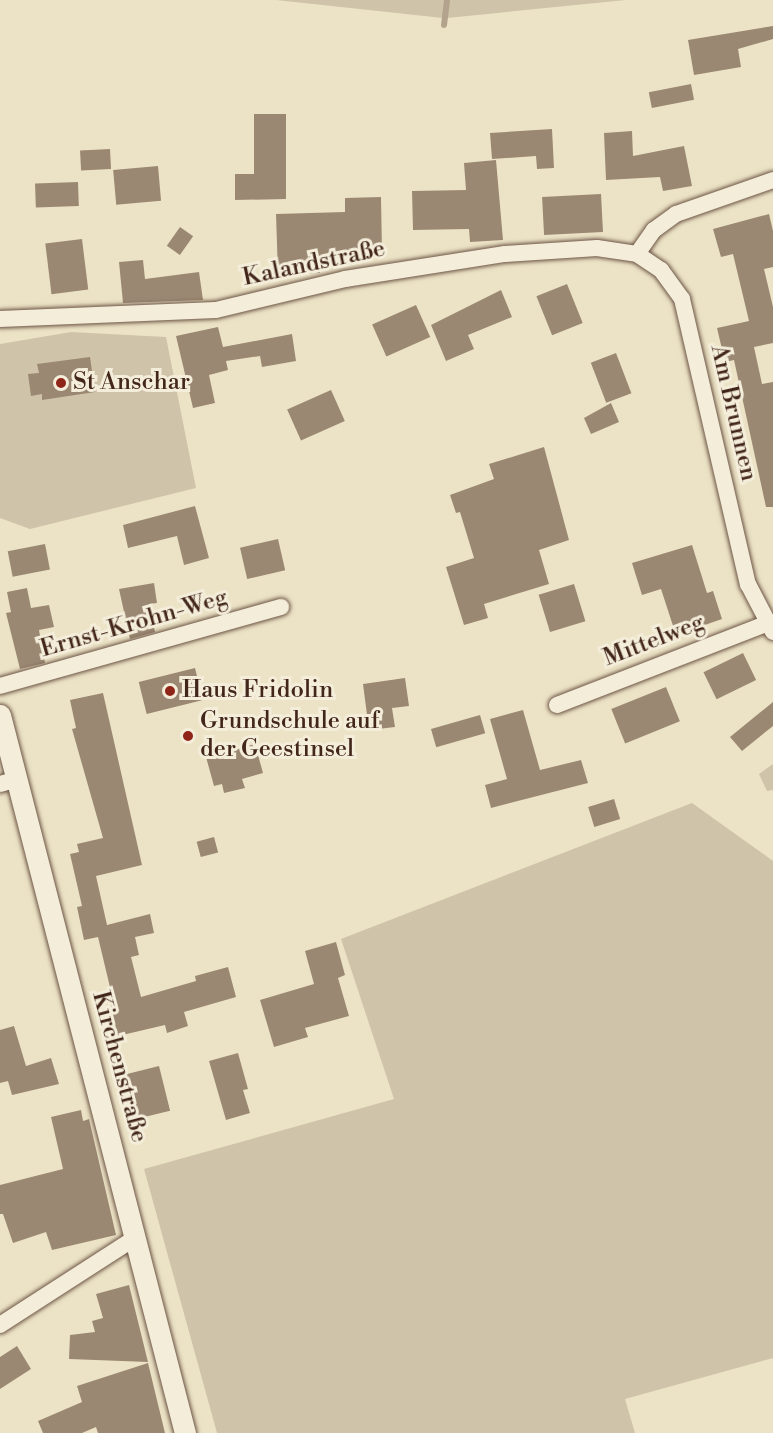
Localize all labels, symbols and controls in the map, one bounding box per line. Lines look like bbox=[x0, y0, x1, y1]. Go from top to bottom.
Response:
street label: Kalandstraße bbox=[240, 235, 388, 293]
street label: Am Brunnen bbox=[703, 342, 763, 484]
place label: St Anschar bbox=[73, 369, 190, 397]
marker: St Anschar bbox=[54, 376, 68, 390]
street label: Ernst-Krohn-Weg bbox=[37, 584, 231, 664]
street label: Mittelweg bbox=[599, 609, 709, 673]
place label: Haus Fridolin bbox=[182, 677, 333, 705]
marker: Haus Fridolin bbox=[163, 684, 177, 698]
place label: Grundschule auf der Geestinsel bbox=[200, 708, 379, 764]
marker: Grundschule auf der Geestinsel bbox=[181, 729, 195, 743]
street label: Kirchenstraße bbox=[85, 988, 153, 1146]

